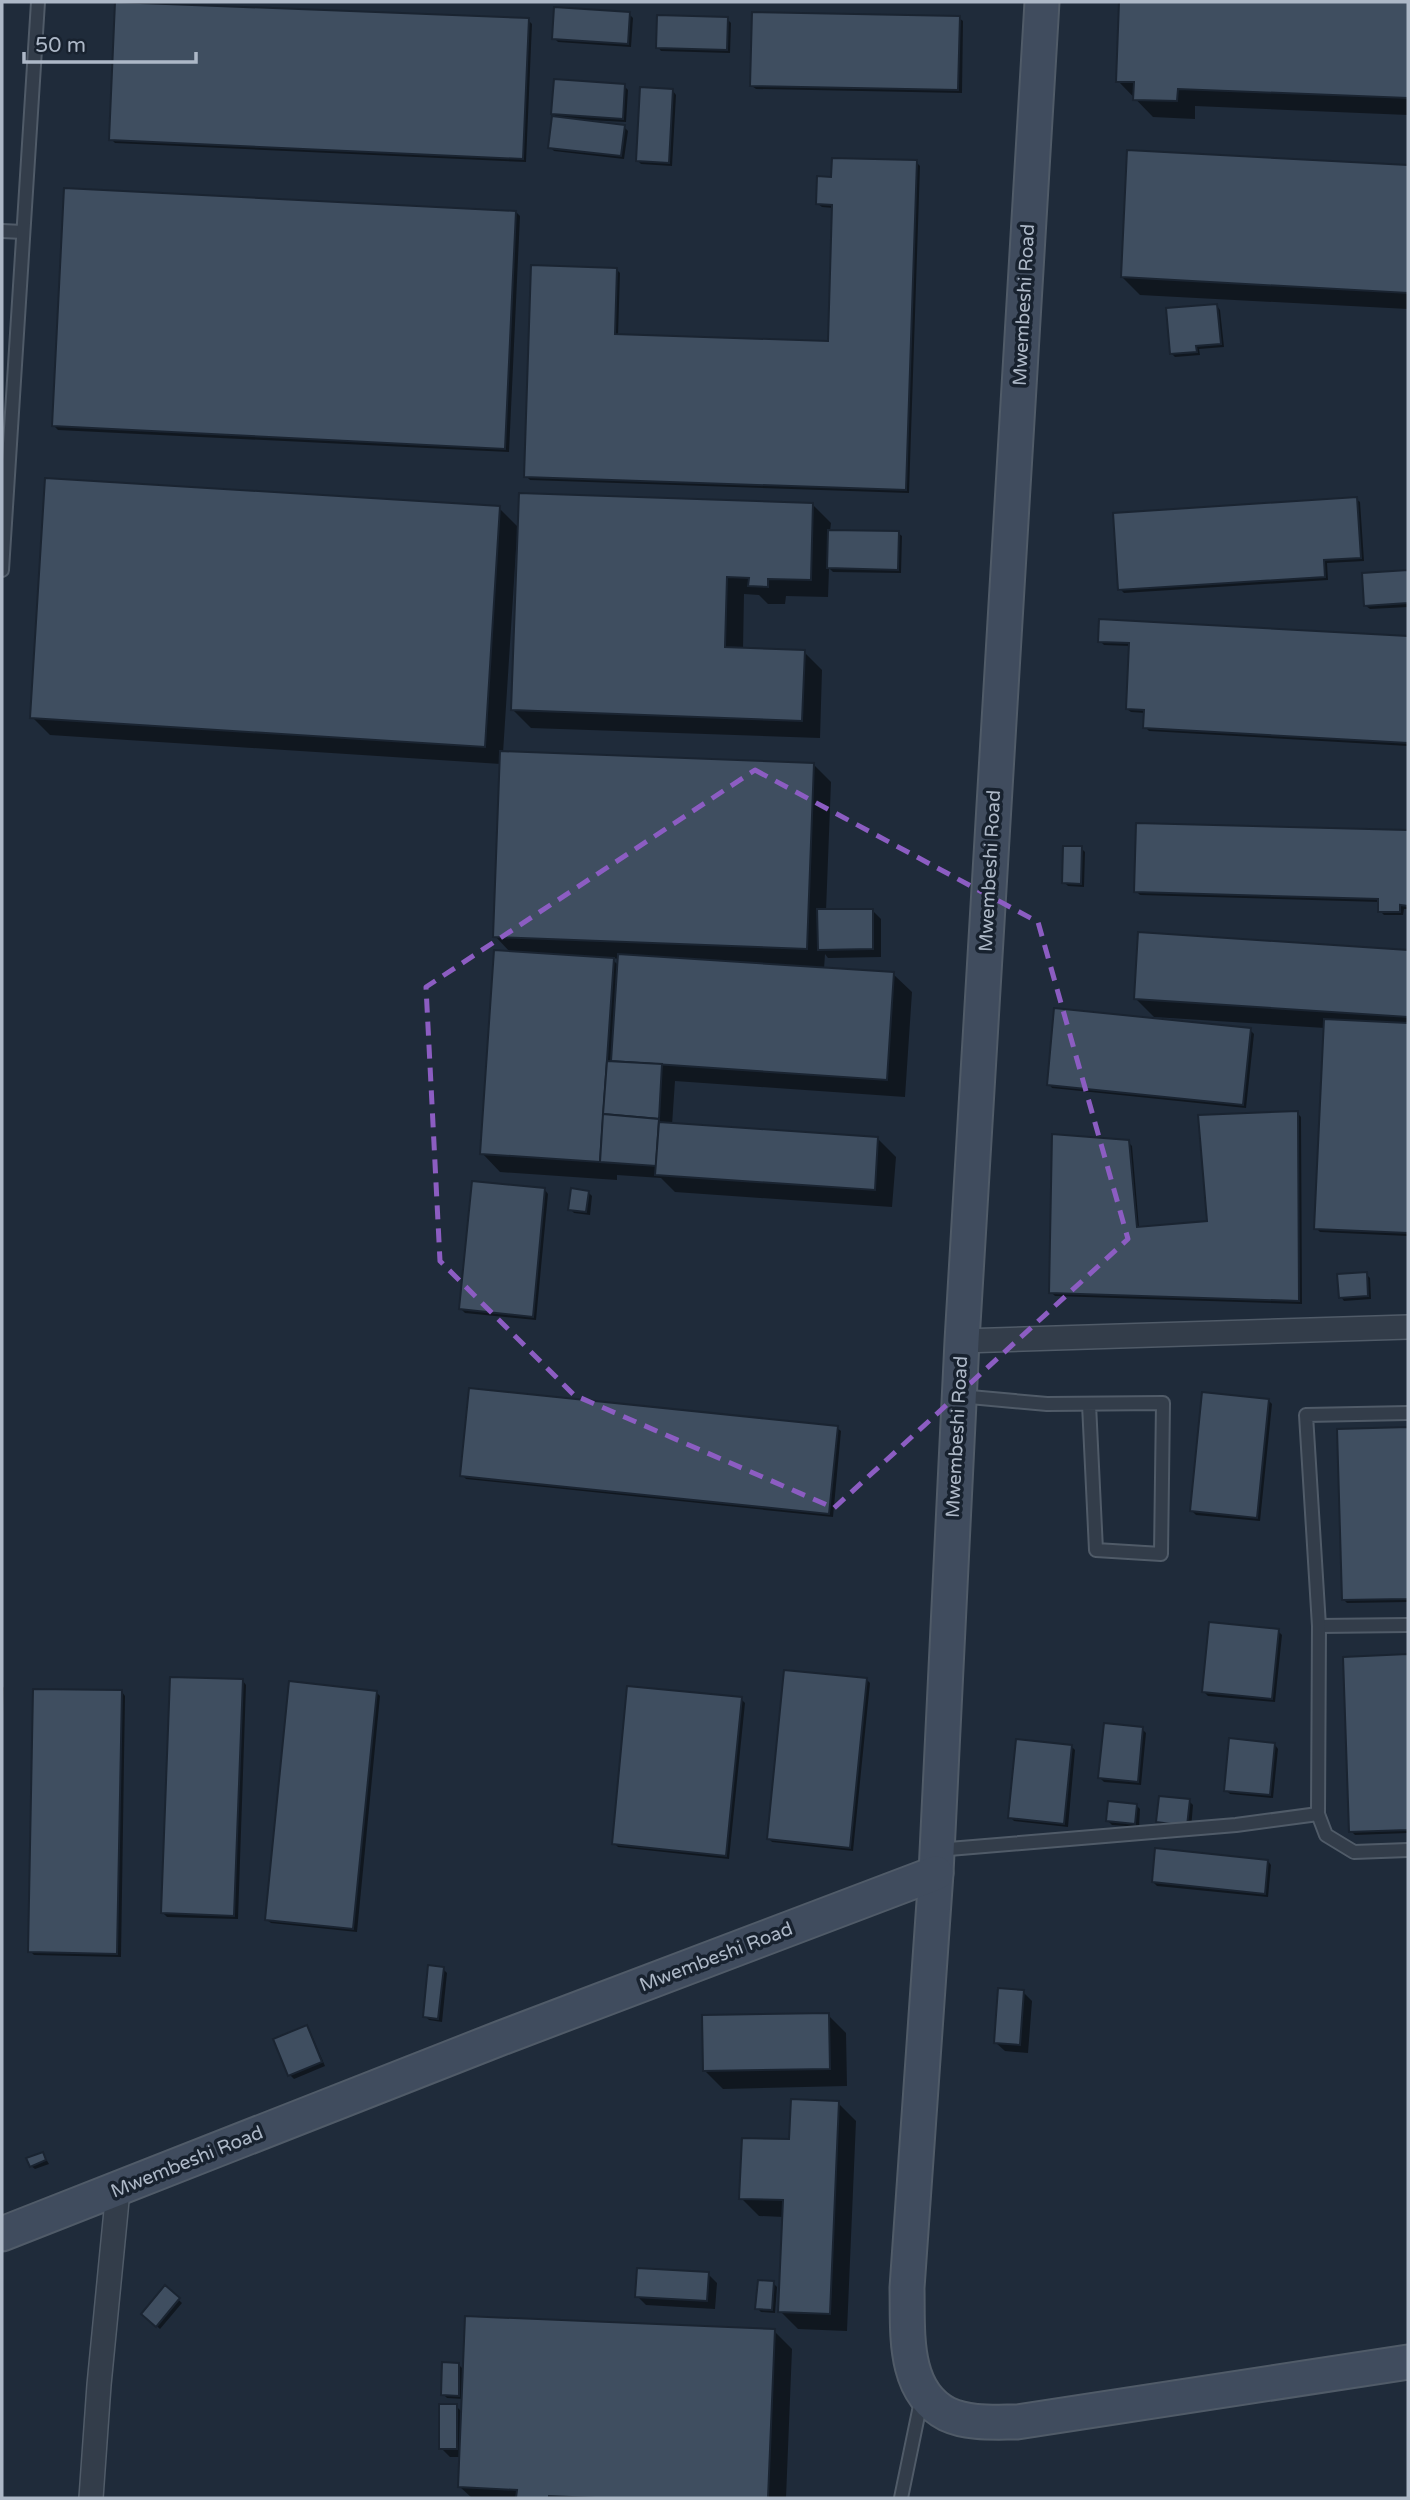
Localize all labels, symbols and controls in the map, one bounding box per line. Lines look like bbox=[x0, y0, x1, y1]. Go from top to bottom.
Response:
scale bar bbox=[24, 21, 196, 65]
text: 50 m bbox=[35, 33, 86, 58]
street label: Mwembeshi Road bbox=[1009, 223, 1039, 387]
street label: Mwembeshi Road bbox=[975, 789, 1005, 953]
street label: Mwembeshi Road bbox=[942, 1355, 972, 1519]
street label: Mwembeshi Road bbox=[636, 1918, 796, 1996]
street label: Mwembeshi Road bbox=[108, 2121, 266, 2203]

